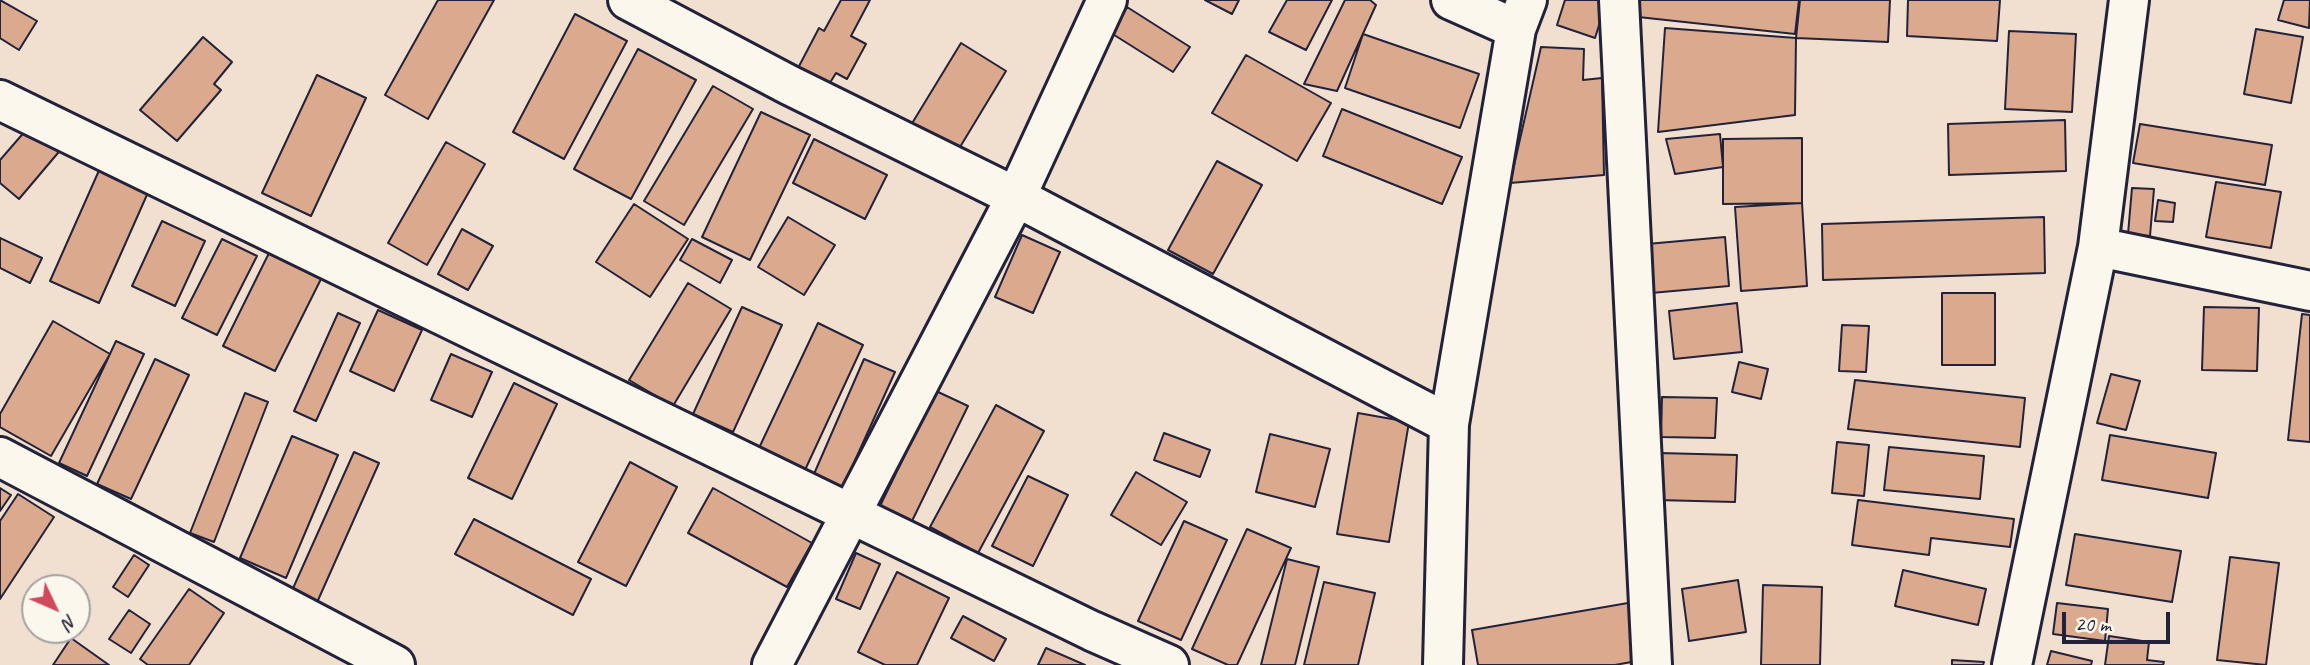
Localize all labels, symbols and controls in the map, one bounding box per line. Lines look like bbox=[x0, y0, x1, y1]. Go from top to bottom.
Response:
north arrow bbox=[21, 574, 91, 644]
scale bar bbox=[2065, 598, 2174, 642]
text: N bbox=[57, 610, 82, 635]
text: 20 m bbox=[2075, 611, 2111, 637]

